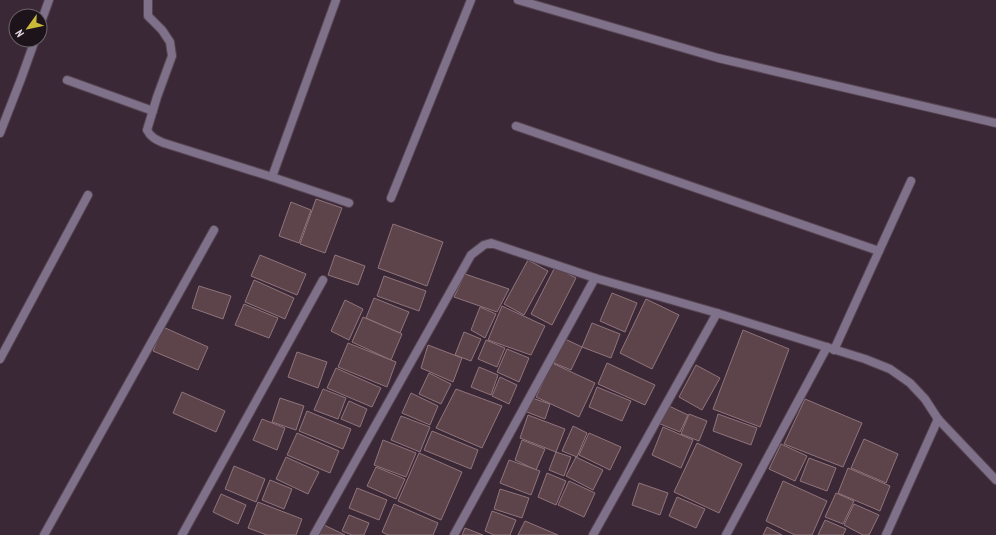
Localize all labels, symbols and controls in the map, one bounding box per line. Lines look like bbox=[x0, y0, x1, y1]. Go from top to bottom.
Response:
north arrow bbox=[8, 8, 48, 48]
text: N bbox=[12, 27, 27, 40]

